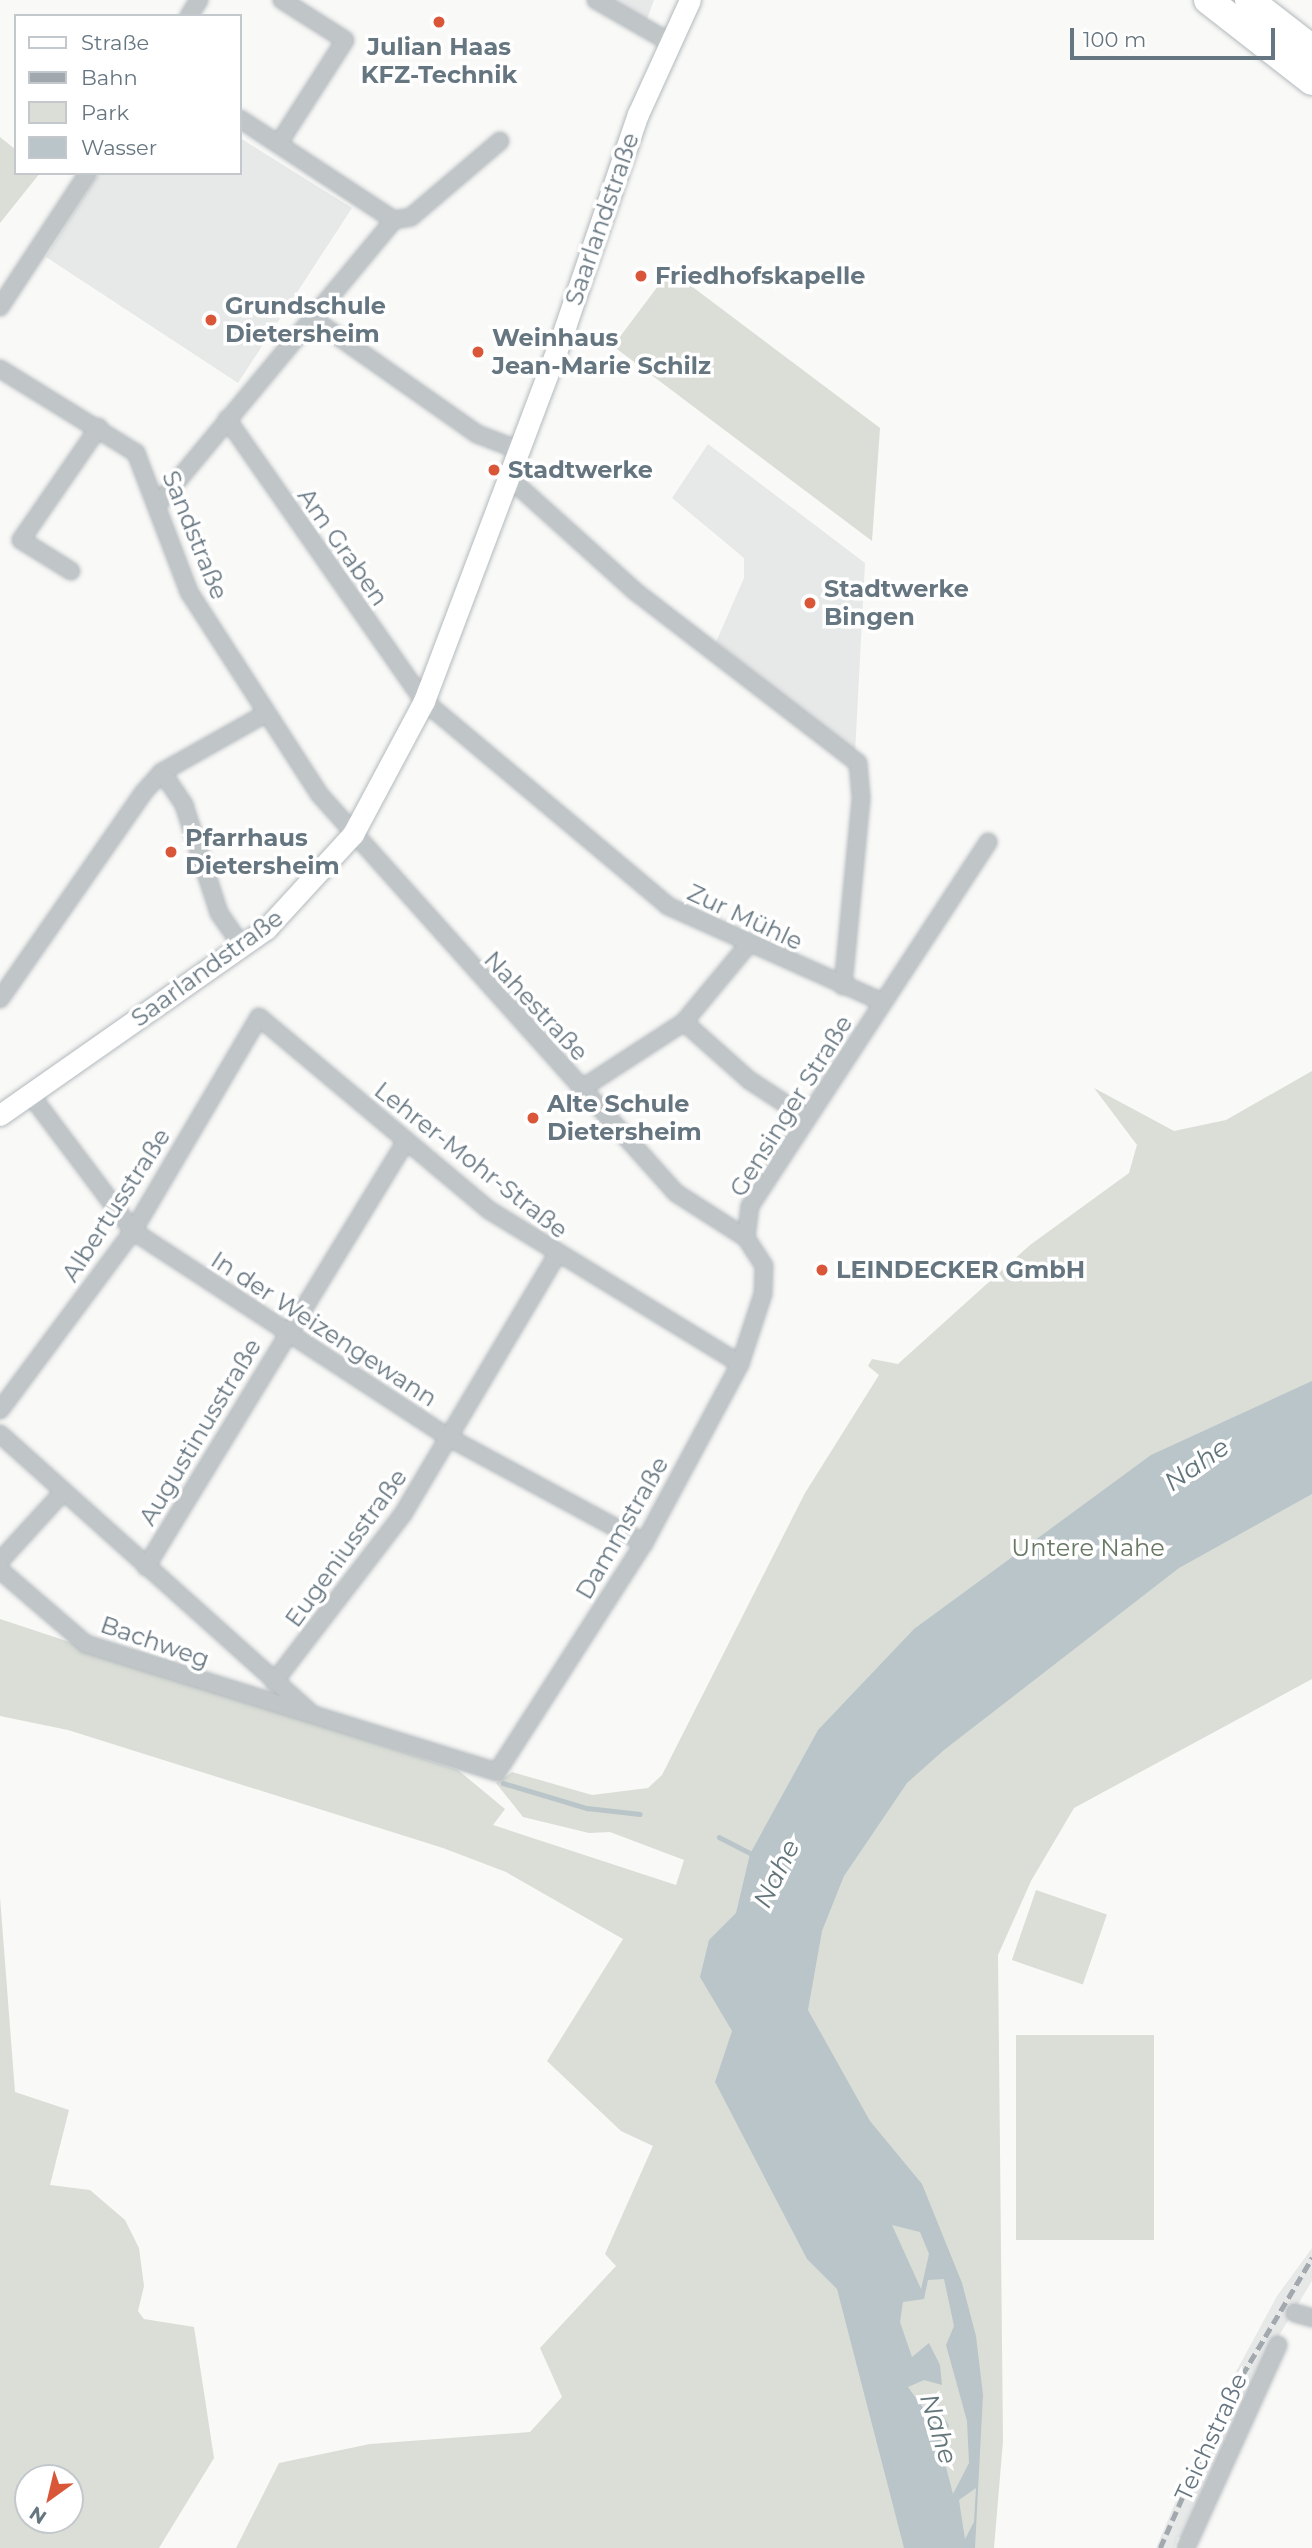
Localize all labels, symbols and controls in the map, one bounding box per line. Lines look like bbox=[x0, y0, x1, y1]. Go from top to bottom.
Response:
legend bbox=[14, 14, 242, 175]
marker: Julian Haas KFZ-Technik bbox=[431, 14, 447, 30]
scale bar bbox=[1074, 14, 1279, 58]
text: 100 m bbox=[1083, 27, 1146, 52]
text: Straße bbox=[81, 30, 149, 55]
place label: Julian Haas KFZ-Technik bbox=[361, 33, 517, 89]
text: Bahn bbox=[81, 65, 138, 90]
text: Park bbox=[81, 100, 129, 125]
street label: Saarlandstraße bbox=[559, 129, 645, 309]
text: Wasser bbox=[81, 135, 157, 160]
place label: Friedhofskapelle bbox=[655, 262, 865, 290]
marker: Friedhofskapelle bbox=[633, 268, 649, 284]
place label: Grundschule Dietersheim bbox=[225, 292, 386, 348]
marker: Grundschule Dietersheim bbox=[203, 312, 219, 328]
place label: Weinhaus Jean-Marie Schilz bbox=[492, 324, 711, 380]
marker: Weinhaus Jean-Marie Schilz bbox=[470, 344, 486, 360]
place label: Stadtwerke bbox=[508, 456, 653, 484]
marker: Stadtwerke bbox=[486, 462, 502, 478]
street label: Sandstraße bbox=[156, 466, 234, 604]
street label: Am Graben bbox=[292, 483, 394, 611]
place label: Stadtwerke Bingen bbox=[824, 575, 969, 631]
marker: Stadtwerke Bingen bbox=[802, 595, 818, 611]
place label: Pfarrhaus Dietersheim bbox=[185, 824, 340, 880]
marker: Pfarrhaus Dietersheim bbox=[163, 844, 179, 860]
street label: Zur Mühle bbox=[683, 878, 807, 956]
street label: Saarlandstraße bbox=[126, 903, 288, 1033]
street label: Nahestraße bbox=[478, 945, 594, 1067]
street label: Gensinger Straße bbox=[724, 1010, 858, 1202]
street label: Lehrer-Mohr-Straße bbox=[369, 1076, 573, 1244]
place label: Alte Schule Dietersheim bbox=[547, 1090, 702, 1146]
marker: Alte Schule Dietersheim bbox=[525, 1110, 541, 1126]
street label: Albertusstraße bbox=[56, 1123, 176, 1287]
street label: In der Weizengewann bbox=[206, 1245, 442, 1413]
place label: LEINDECKER GmbH bbox=[836, 1256, 1085, 1284]
marker: LEINDECKER GmbH bbox=[814, 1262, 830, 1278]
street label: Augustinusstraße bbox=[133, 1334, 267, 1530]
water label: Nahe bbox=[1159, 1432, 1235, 1498]
street label: Dammstraße bbox=[570, 1452, 674, 1604]
street label: Eugeniusstraße bbox=[279, 1463, 413, 1633]
park label: Untere Nahe bbox=[1011, 1534, 1165, 1562]
street label: Bachweg bbox=[97, 1610, 213, 1674]
water label: Nahe bbox=[747, 1835, 807, 1913]
street label: Teichstraße bbox=[1169, 2368, 1253, 2506]
water label: Nahe bbox=[913, 2390, 963, 2468]
north arrow bbox=[14, 2464, 84, 2534]
text: N bbox=[25, 2501, 51, 2529]

